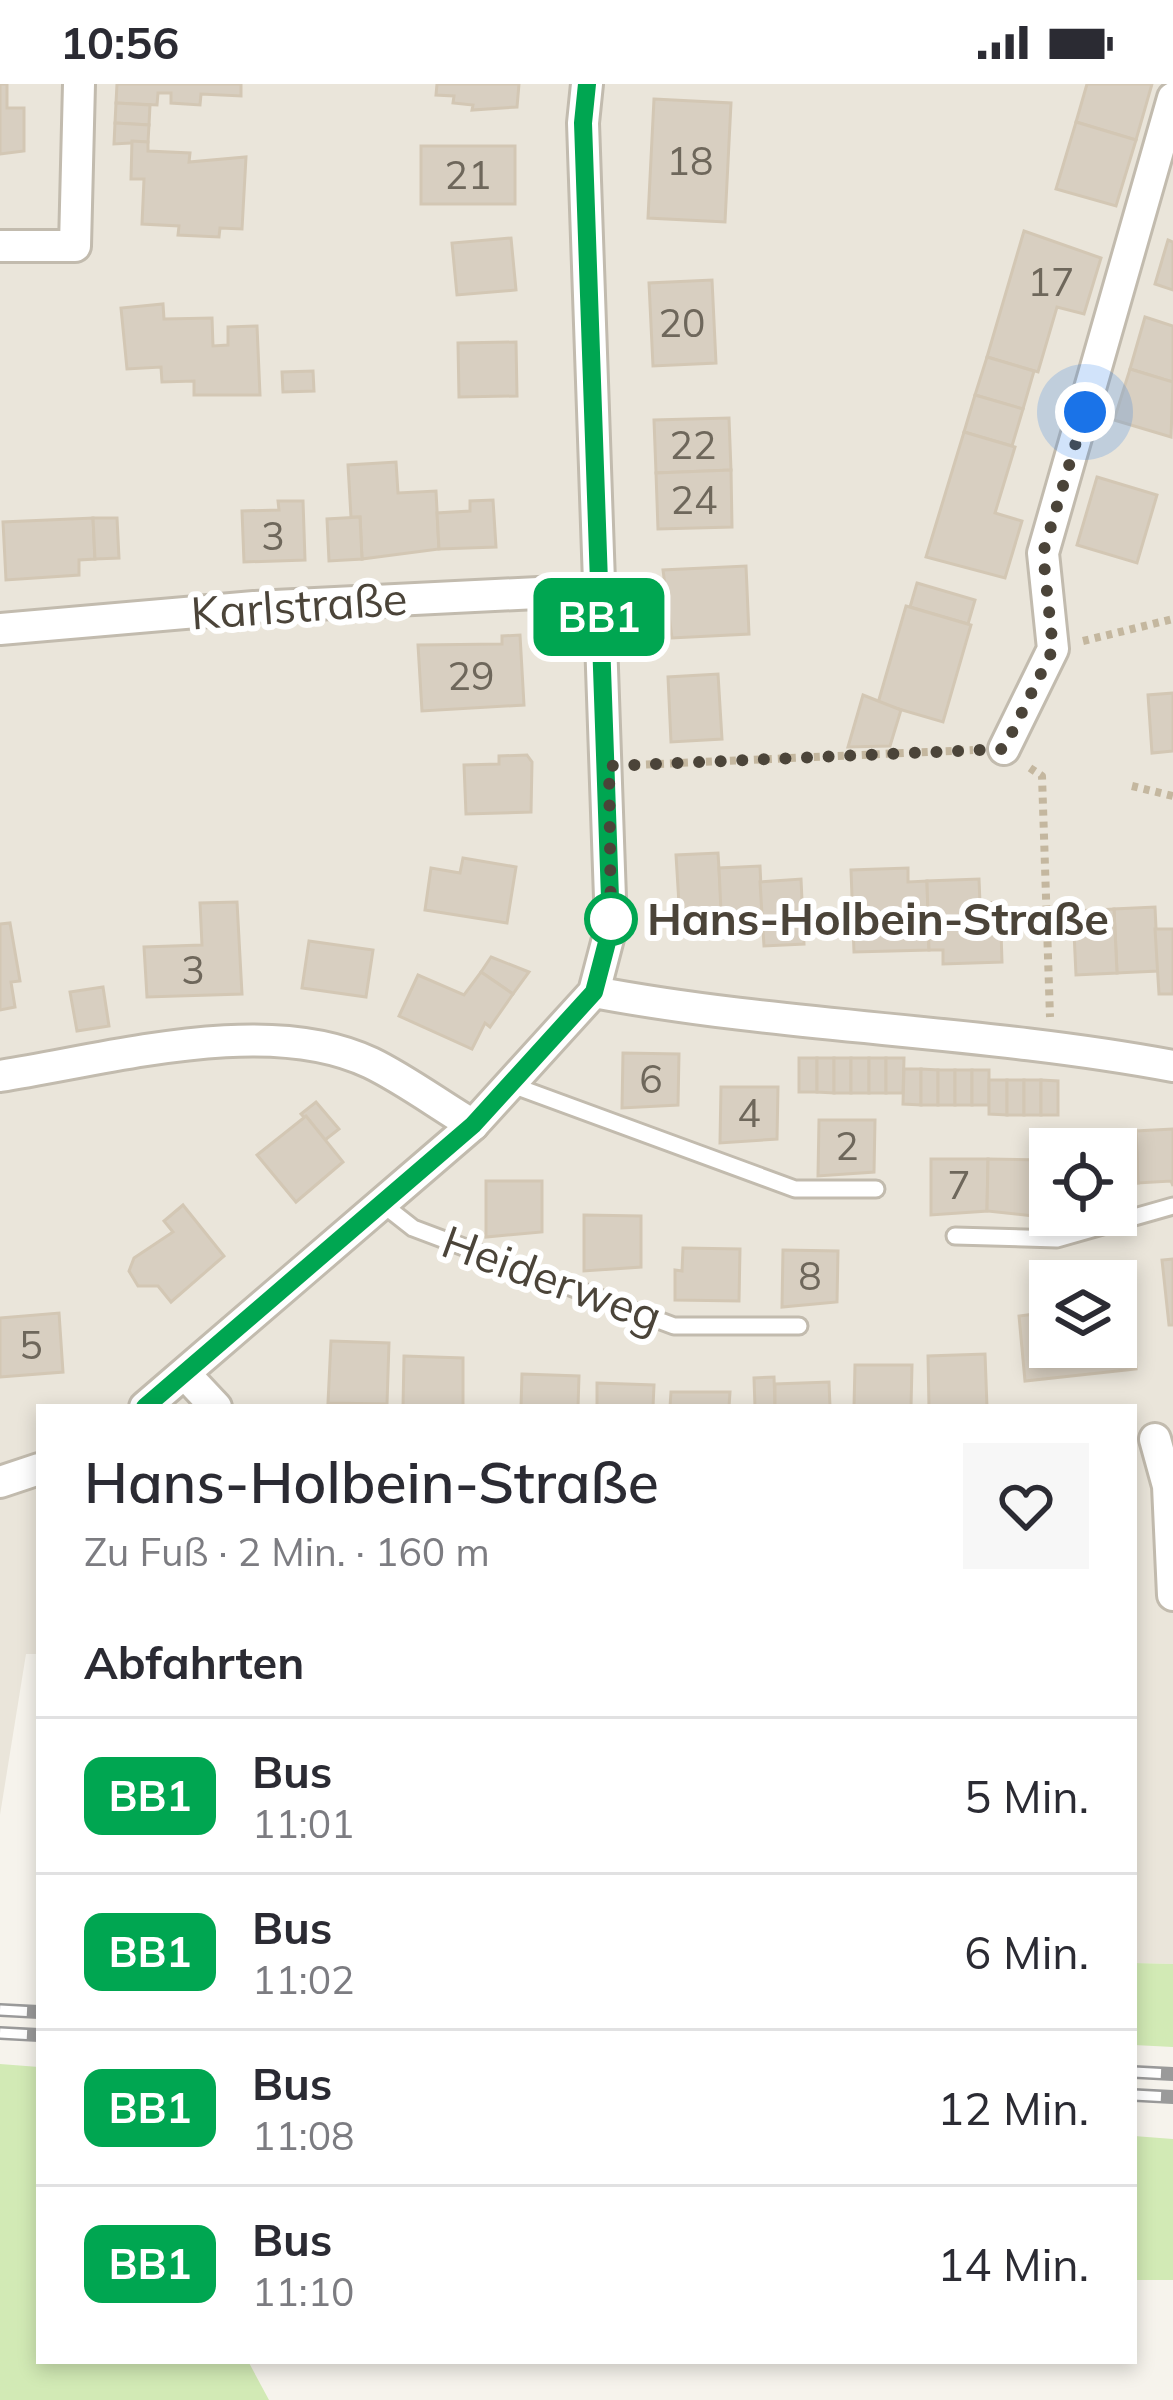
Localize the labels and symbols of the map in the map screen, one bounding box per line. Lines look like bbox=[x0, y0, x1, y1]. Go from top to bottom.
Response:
house number: 18 bbox=[667, 136, 713, 185]
house number: 21 bbox=[445, 150, 491, 199]
house number: 17 bbox=[1028, 257, 1074, 306]
house number: 20 bbox=[659, 298, 705, 347]
your location bbox=[1055, 382, 1115, 442]
house number: 22 bbox=[670, 420, 716, 469]
house number: 24 bbox=[671, 475, 717, 524]
house number: 3 bbox=[261, 511, 285, 560]
street label: Karlstraße bbox=[189, 570, 409, 640]
line badge: BB1 bbox=[530, 578, 668, 656]
house number: 29 bbox=[448, 651, 494, 700]
place label: Hans-Holbein-Straße bbox=[647, 890, 1109, 946]
marker: Hans-Holbein-Straße bbox=[586, 894, 636, 944]
house number: 3 bbox=[181, 945, 205, 994]
house number: 6 bbox=[639, 1054, 663, 1103]
house number: 4 bbox=[737, 1088, 761, 1137]
house number: 2 bbox=[835, 1121, 859, 1170]
house number: 7 bbox=[947, 1160, 971, 1209]
street label: Heiderweg bbox=[435, 1213, 670, 1344]
house number: 8 bbox=[798, 1251, 822, 1300]
house number: 5 bbox=[19, 1320, 43, 1369]

